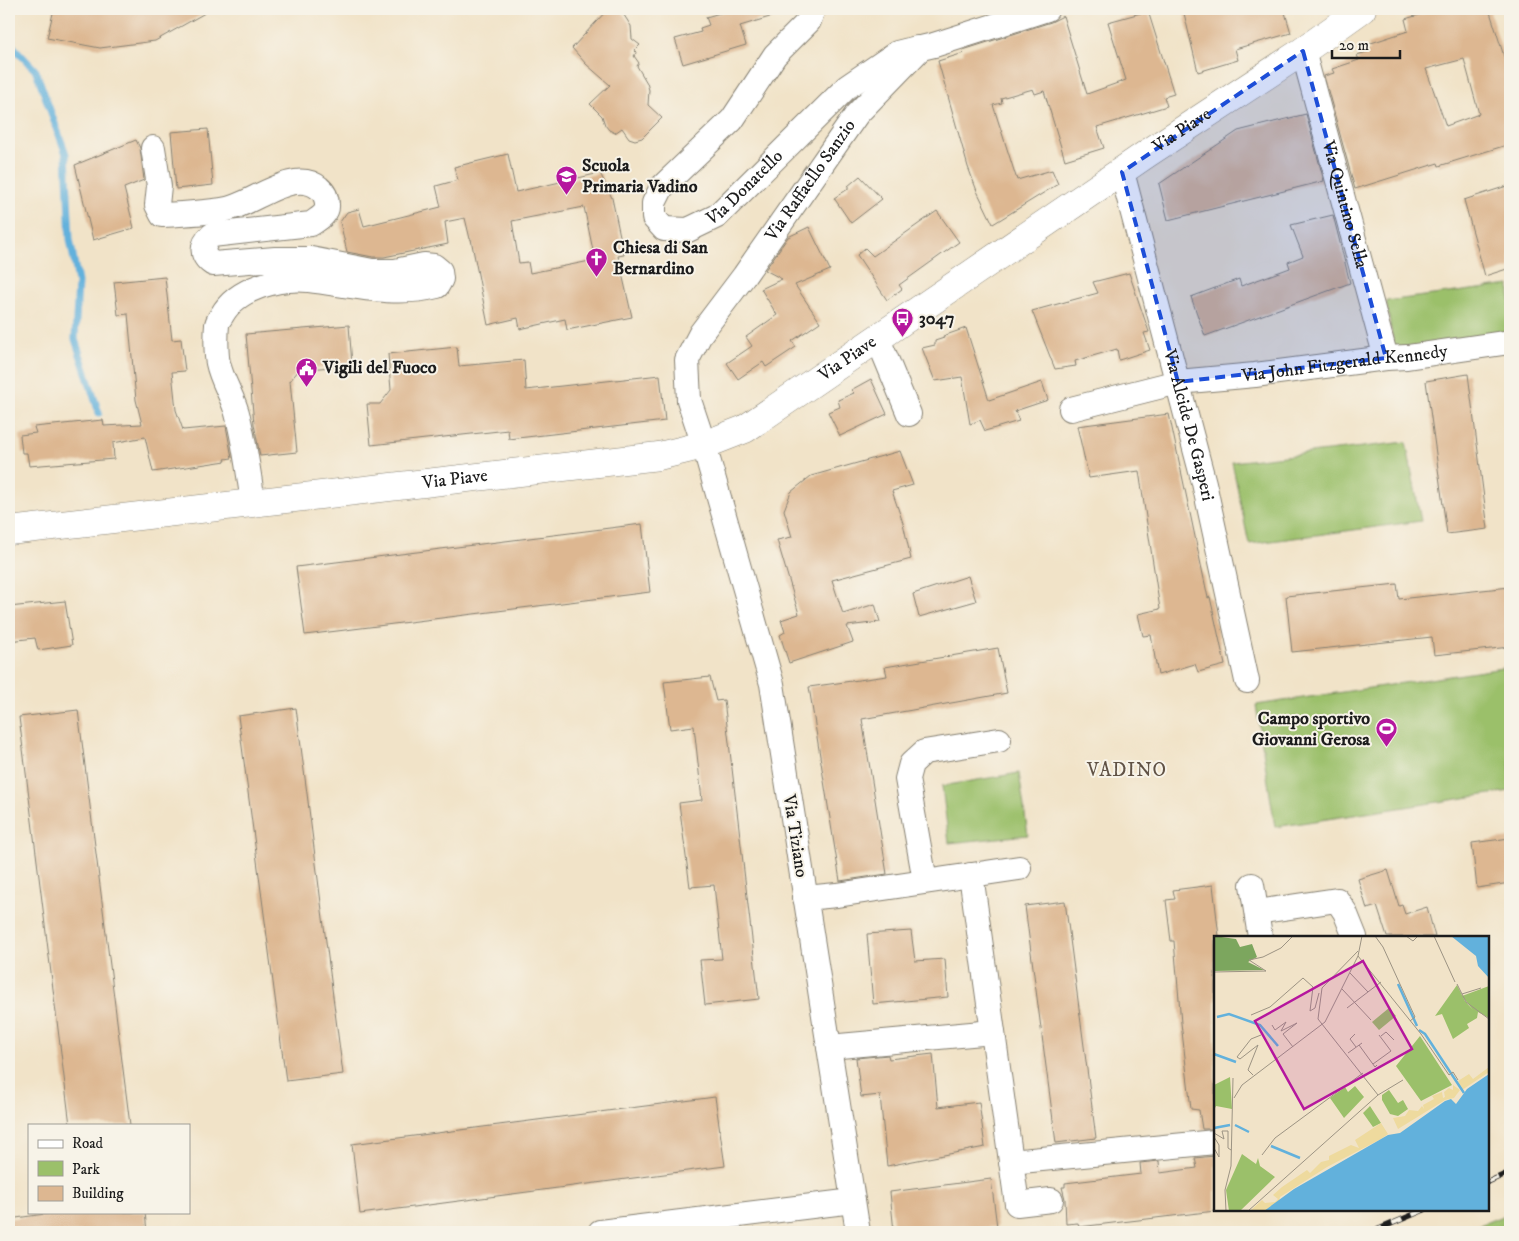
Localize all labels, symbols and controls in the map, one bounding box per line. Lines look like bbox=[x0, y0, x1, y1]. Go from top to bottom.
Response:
scale bar bbox=[1332, 28, 1399, 60]
text: 20 m bbox=[1339, 36, 1369, 55]
street label: Via Piave bbox=[1148, 103, 1216, 158]
street label: Via Raffaello Sanzio bbox=[760, 115, 861, 246]
street label: Via Quintino Sella bbox=[1316, 137, 1372, 271]
street label: Via Donatello bbox=[702, 145, 788, 231]
place label: Scuola Primaria Vadino bbox=[582, 155, 698, 198]
school or university icon: Scuola Primaria Vadino bbox=[554, 164, 578, 195]
place label: Chiesa di San Bernardino bbox=[613, 237, 709, 280]
church icon: Chiesa di San Bernardino bbox=[585, 246, 609, 277]
bus stop icon: 3047 bbox=[891, 307, 915, 338]
place label: 3047 bbox=[919, 308, 955, 330]
street label: Via Piave bbox=[814, 331, 881, 387]
street label: Via John Fitzgerald Kennedy bbox=[1240, 340, 1449, 387]
street label: Via Alcide De Gasperi bbox=[1158, 346, 1219, 503]
public building icon: Vigili del Fuoco bbox=[295, 356, 319, 387]
place label: Vigili del Fuoco bbox=[322, 357, 437, 379]
street label: Via Piave bbox=[420, 465, 489, 494]
place label: Campo sportivo Giovanni Gerosa bbox=[1252, 708, 1370, 751]
sports icon: Campo sportivo Giovanni Gerosa bbox=[1374, 717, 1398, 748]
district label: VADINO bbox=[1086, 759, 1167, 782]
street label: Via Tiziano bbox=[777, 792, 812, 879]
inset map bbox=[1214, 936, 1489, 1211]
legend bbox=[28, 1124, 190, 1214]
text: Road bbox=[72, 1134, 104, 1153]
text: Park bbox=[72, 1160, 101, 1179]
text: Building bbox=[72, 1184, 124, 1203]

